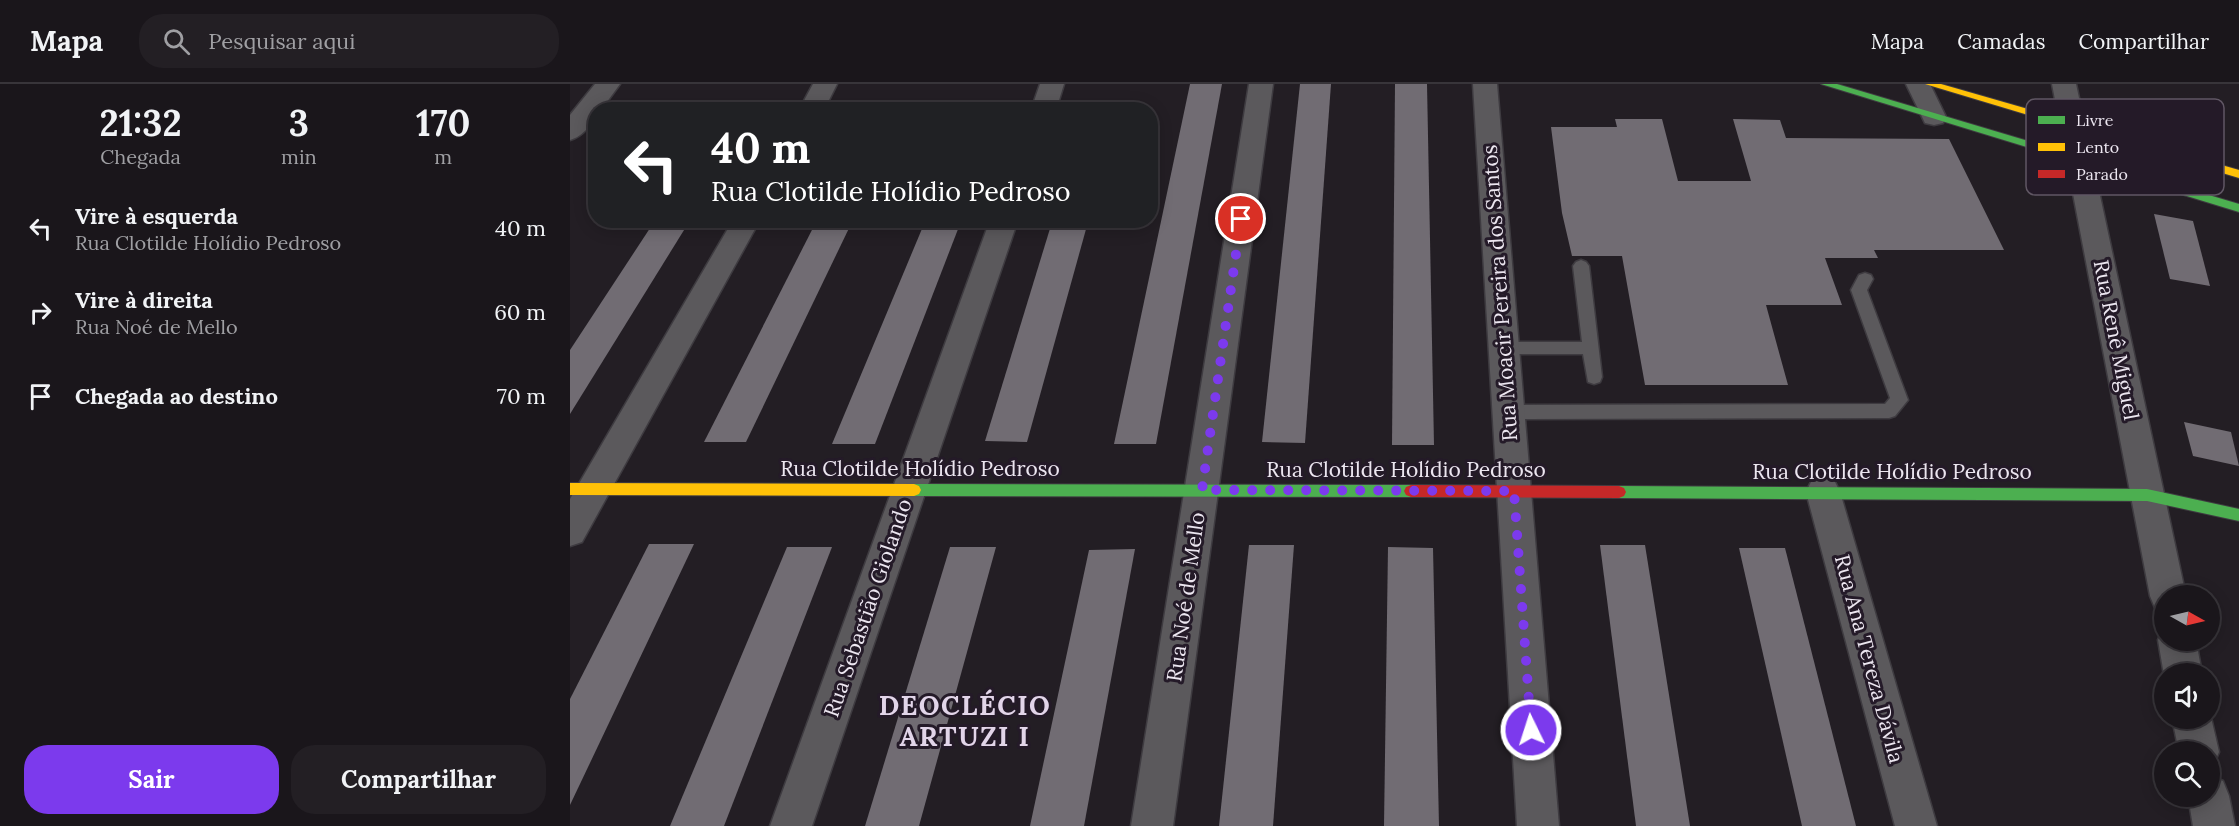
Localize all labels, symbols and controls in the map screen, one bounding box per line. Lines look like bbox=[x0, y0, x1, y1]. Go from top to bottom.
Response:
search box bbox=[139, 14, 559, 68]
text: Mapa bbox=[30, 23, 103, 59]
icon: search bbox=[160, 25, 193, 58]
text: Pesquisar aqui bbox=[208, 27, 355, 55]
text: Mapa bbox=[1871, 28, 1924, 55]
text: Camadas bbox=[1957, 28, 2045, 55]
text: Compartilhar bbox=[2078, 28, 2209, 55]
legend bbox=[2026, 99, 2224, 195]
text: 21:32 bbox=[99, 100, 182, 146]
text: 3 bbox=[289, 100, 309, 146]
text: 170 bbox=[416, 100, 471, 146]
text: Livre bbox=[2076, 110, 2114, 130]
text: 40 m bbox=[711, 121, 810, 175]
icon: left bbox=[612, 126, 690, 204]
text: Lento bbox=[2076, 137, 2119, 157]
text: Chegada bbox=[100, 144, 181, 169]
text: min bbox=[281, 144, 317, 169]
text: m bbox=[434, 144, 452, 169]
street label: Rua Moacir Pereira dos Santos bbox=[1476, 144, 1523, 442]
text: Parado bbox=[2076, 164, 2128, 184]
text: Rua Clotilde Holídio Pedroso bbox=[711, 174, 1071, 208]
pin bbox=[1215, 193, 1266, 244]
text: Vire à esquerda bbox=[75, 202, 238, 230]
icon: arrive bbox=[1224, 202, 1257, 235]
icon: left bbox=[24, 212, 57, 245]
text: 40 m bbox=[495, 214, 546, 242]
text: Rua Clotilde Holídio Pedroso bbox=[75, 230, 341, 255]
street label: Rua Renê Miguel bbox=[2088, 258, 2145, 422]
text: Vire à direita bbox=[75, 286, 213, 314]
icon: right bbox=[24, 296, 57, 329]
text: 60 m bbox=[494, 298, 546, 326]
text: Rua Noé de Mello bbox=[75, 314, 238, 339]
icon: arrive bbox=[24, 380, 57, 413]
text: Chegada ao destino bbox=[75, 382, 278, 410]
text: 70 m bbox=[497, 382, 546, 410]
street label: Rua Clotilde Holídio Pedroso bbox=[780, 455, 1060, 482]
street label: Rua Clotilde Holídio Pedroso bbox=[1266, 456, 1546, 483]
street label: Rua Clotilde Holídio Pedroso bbox=[1752, 458, 2032, 485]
street label: Rua Sebastião Giolando bbox=[817, 495, 918, 721]
street label: Rua Noé de Mello bbox=[1160, 510, 1211, 683]
street label: Rua Ana Tereza Dávila bbox=[1829, 552, 1910, 766]
north arrow bbox=[2154, 585, 2220, 651]
map controls bbox=[2154, 585, 2220, 807]
button: sound bbox=[2154, 663, 2220, 729]
district label: DEOCLÉCIO ARTUZI I bbox=[879, 688, 1051, 753]
position arrow bbox=[1499, 698, 1563, 762]
button: search bbox=[2154, 741, 2220, 807]
button: Sair bbox=[24, 745, 279, 814]
button: Compartilhar bbox=[291, 745, 546, 814]

